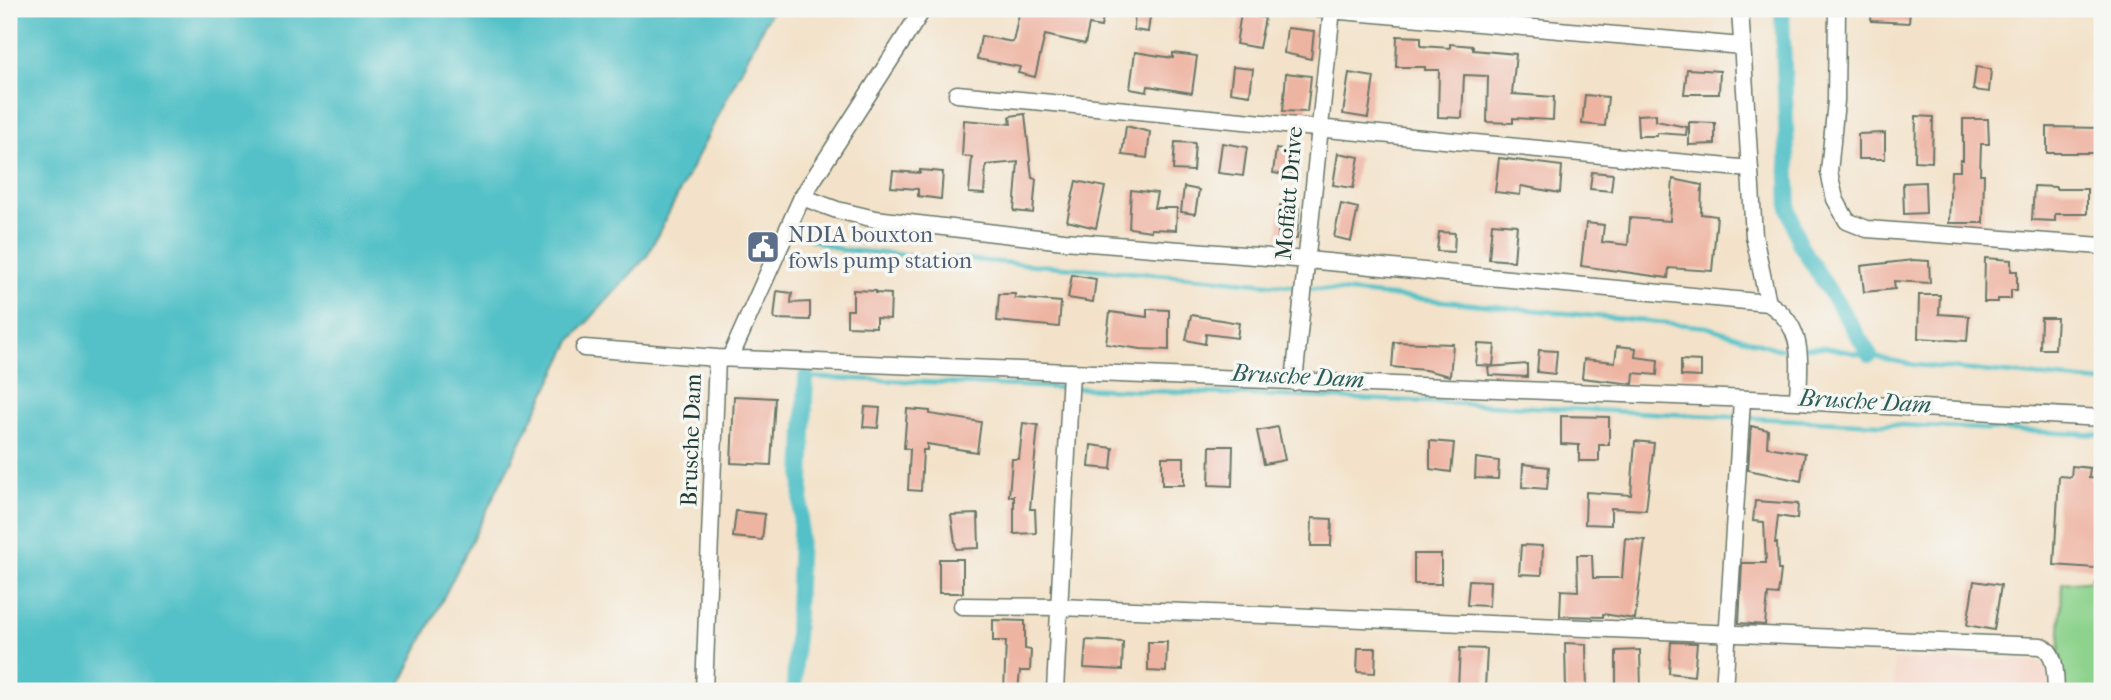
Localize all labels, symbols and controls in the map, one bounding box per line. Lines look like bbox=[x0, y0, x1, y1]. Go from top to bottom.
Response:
street label: Moffatt Drive bbox=[1270, 125, 1308, 261]
place label: NDIA bouxton fowls pump station bbox=[788, 221, 973, 274]
public building icon: NDIA bouxton fowls pump station bbox=[744, 228, 782, 266]
water label: Brusche Dam bbox=[1229, 358, 1365, 393]
street label: Brusche Dam bbox=[675, 373, 707, 507]
water label: Brusche Dam bbox=[1796, 383, 1932, 418]

